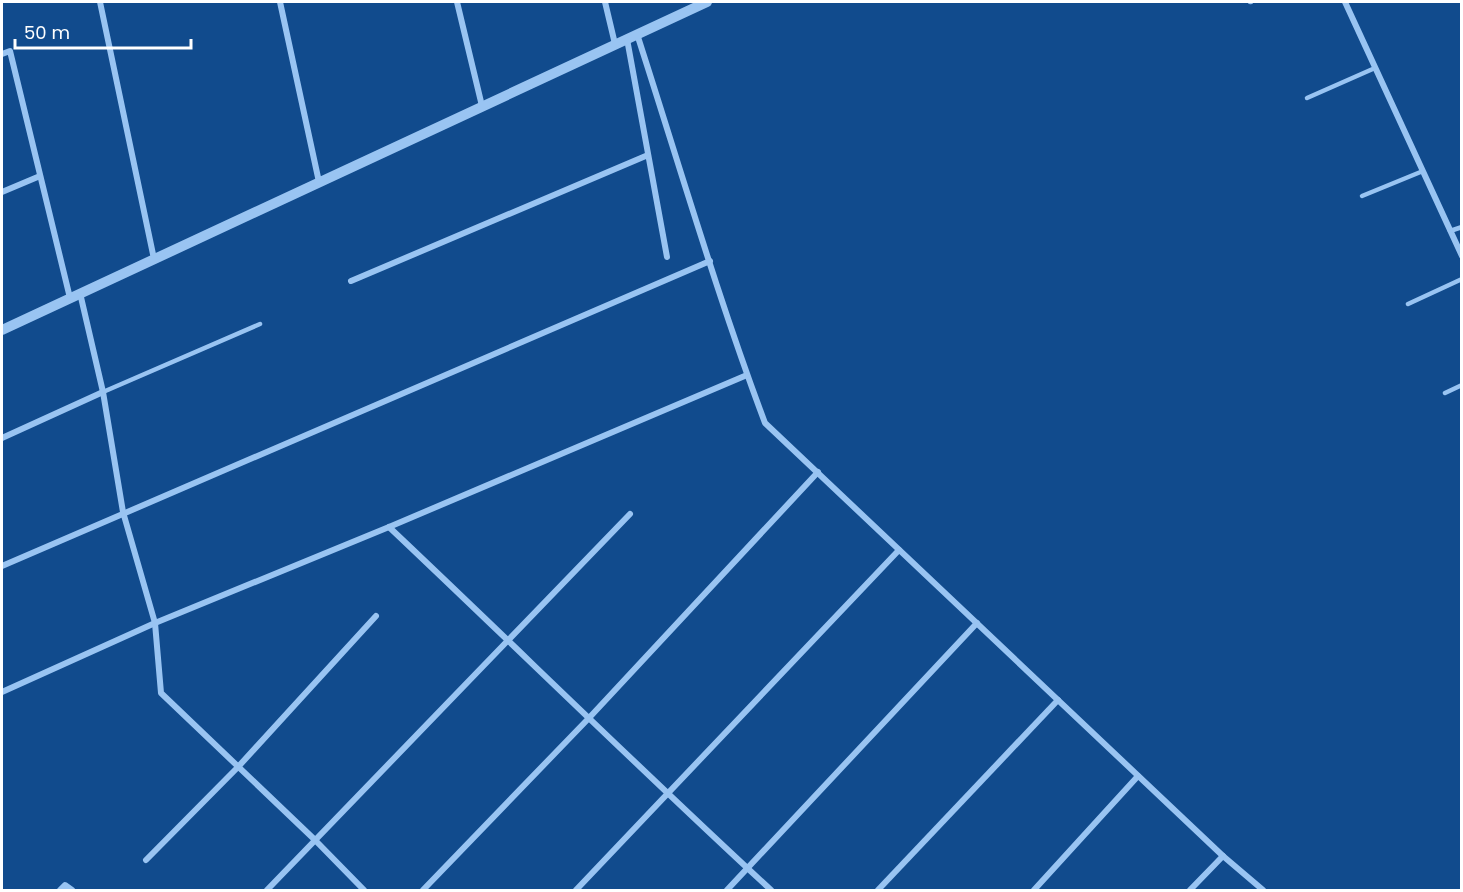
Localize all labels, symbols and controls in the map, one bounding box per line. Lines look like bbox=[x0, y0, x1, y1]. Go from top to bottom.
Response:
scale bar bbox=[15, 12, 190, 50]
text: 50 m bbox=[24, 20, 70, 45]

